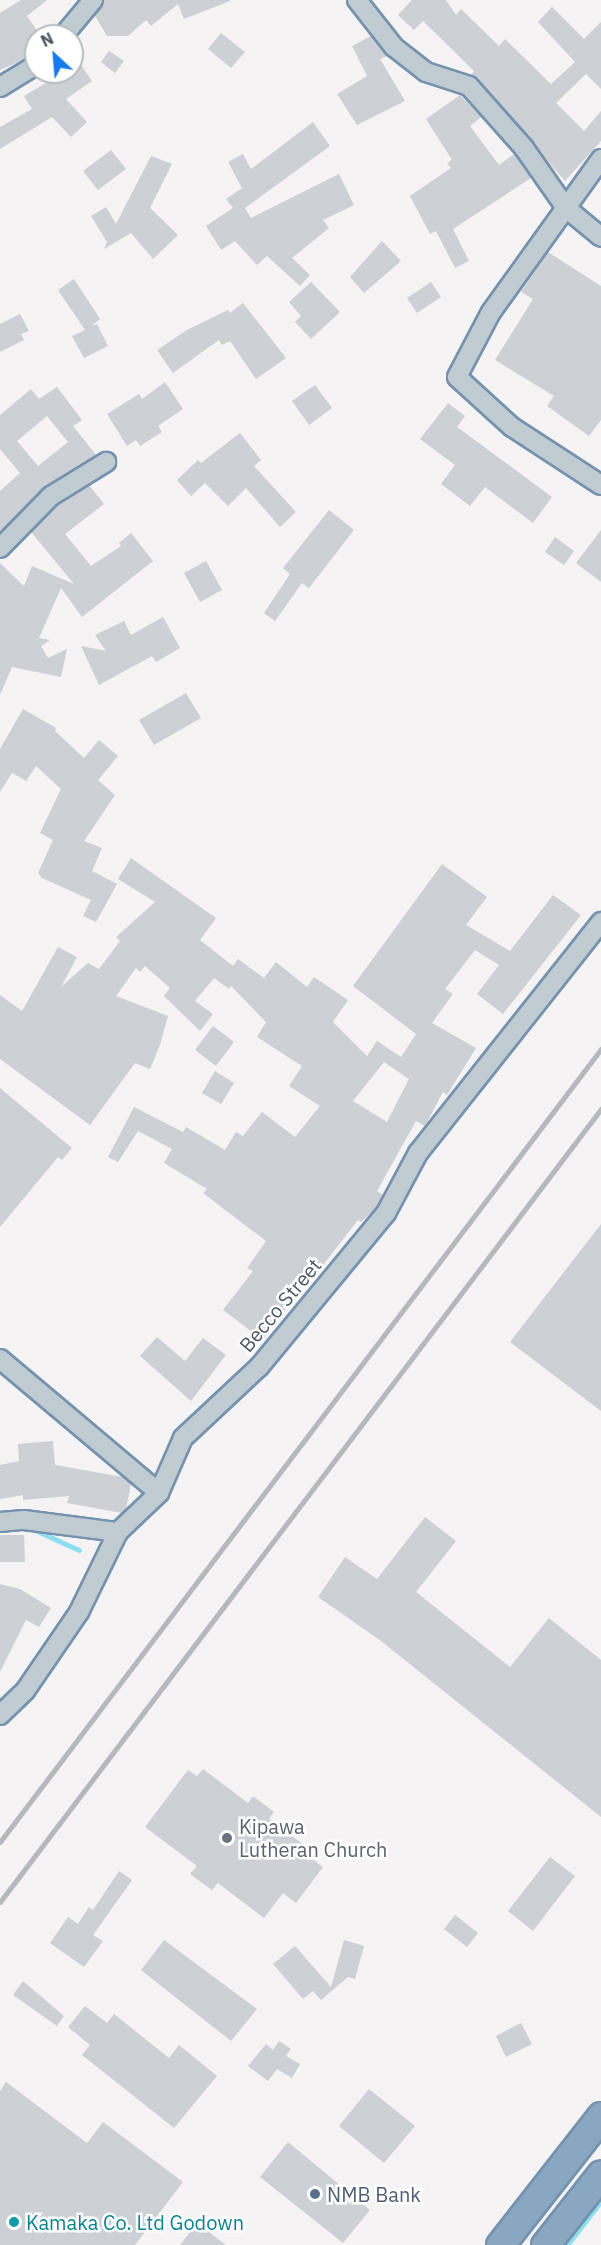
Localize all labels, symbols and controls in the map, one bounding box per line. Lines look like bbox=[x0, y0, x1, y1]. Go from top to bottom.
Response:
north arrow bbox=[24, 24, 84, 84]
text: N bbox=[37, 28, 57, 51]
street label: Becco Street bbox=[234, 1253, 326, 1357]
place label: Kipawa Lutheran Church bbox=[239, 1814, 387, 1861]
marker: Kipawa Lutheran Church bbox=[220, 1831, 234, 1845]
place label: NMB Bank bbox=[327, 2182, 421, 2206]
marker: NMB Bank bbox=[308, 2187, 322, 2201]
place label: Kamaka Co. Ltd Godown bbox=[26, 2210, 244, 2234]
marker: Kamaka Co. Ltd Godown bbox=[7, 2215, 21, 2229]

